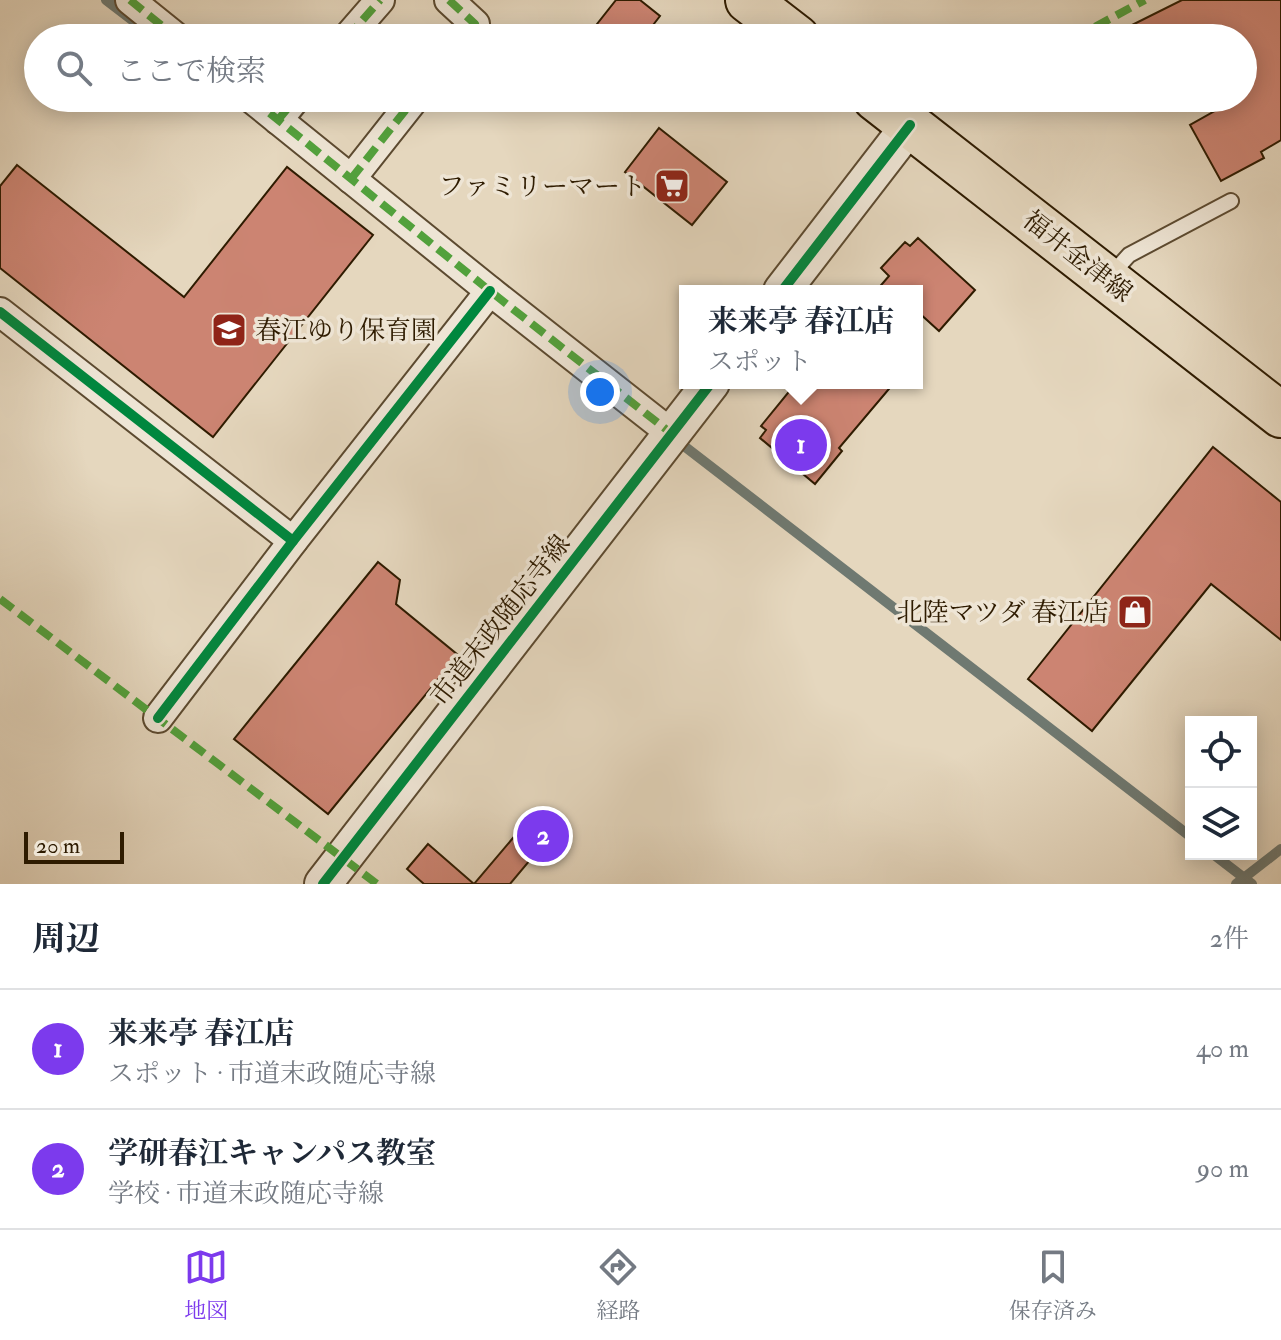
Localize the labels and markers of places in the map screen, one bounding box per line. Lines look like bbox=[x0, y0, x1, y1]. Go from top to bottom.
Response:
supermarket icon: ファミリーマート bbox=[653, 167, 691, 205]
place label: ファミリーマート bbox=[439, 171, 646, 203]
school or university icon: 春江ゆり保育園 bbox=[210, 311, 248, 349]
place label: 春江ゆり保育園 bbox=[255, 315, 437, 347]
pin: 1 bbox=[775, 415, 827, 475]
shop icon: 北陸マツダ 春江店 bbox=[1116, 593, 1154, 631]
place label: 北陸マツダ 春江店 bbox=[897, 597, 1109, 629]
pin: 2 bbox=[517, 806, 569, 866]

